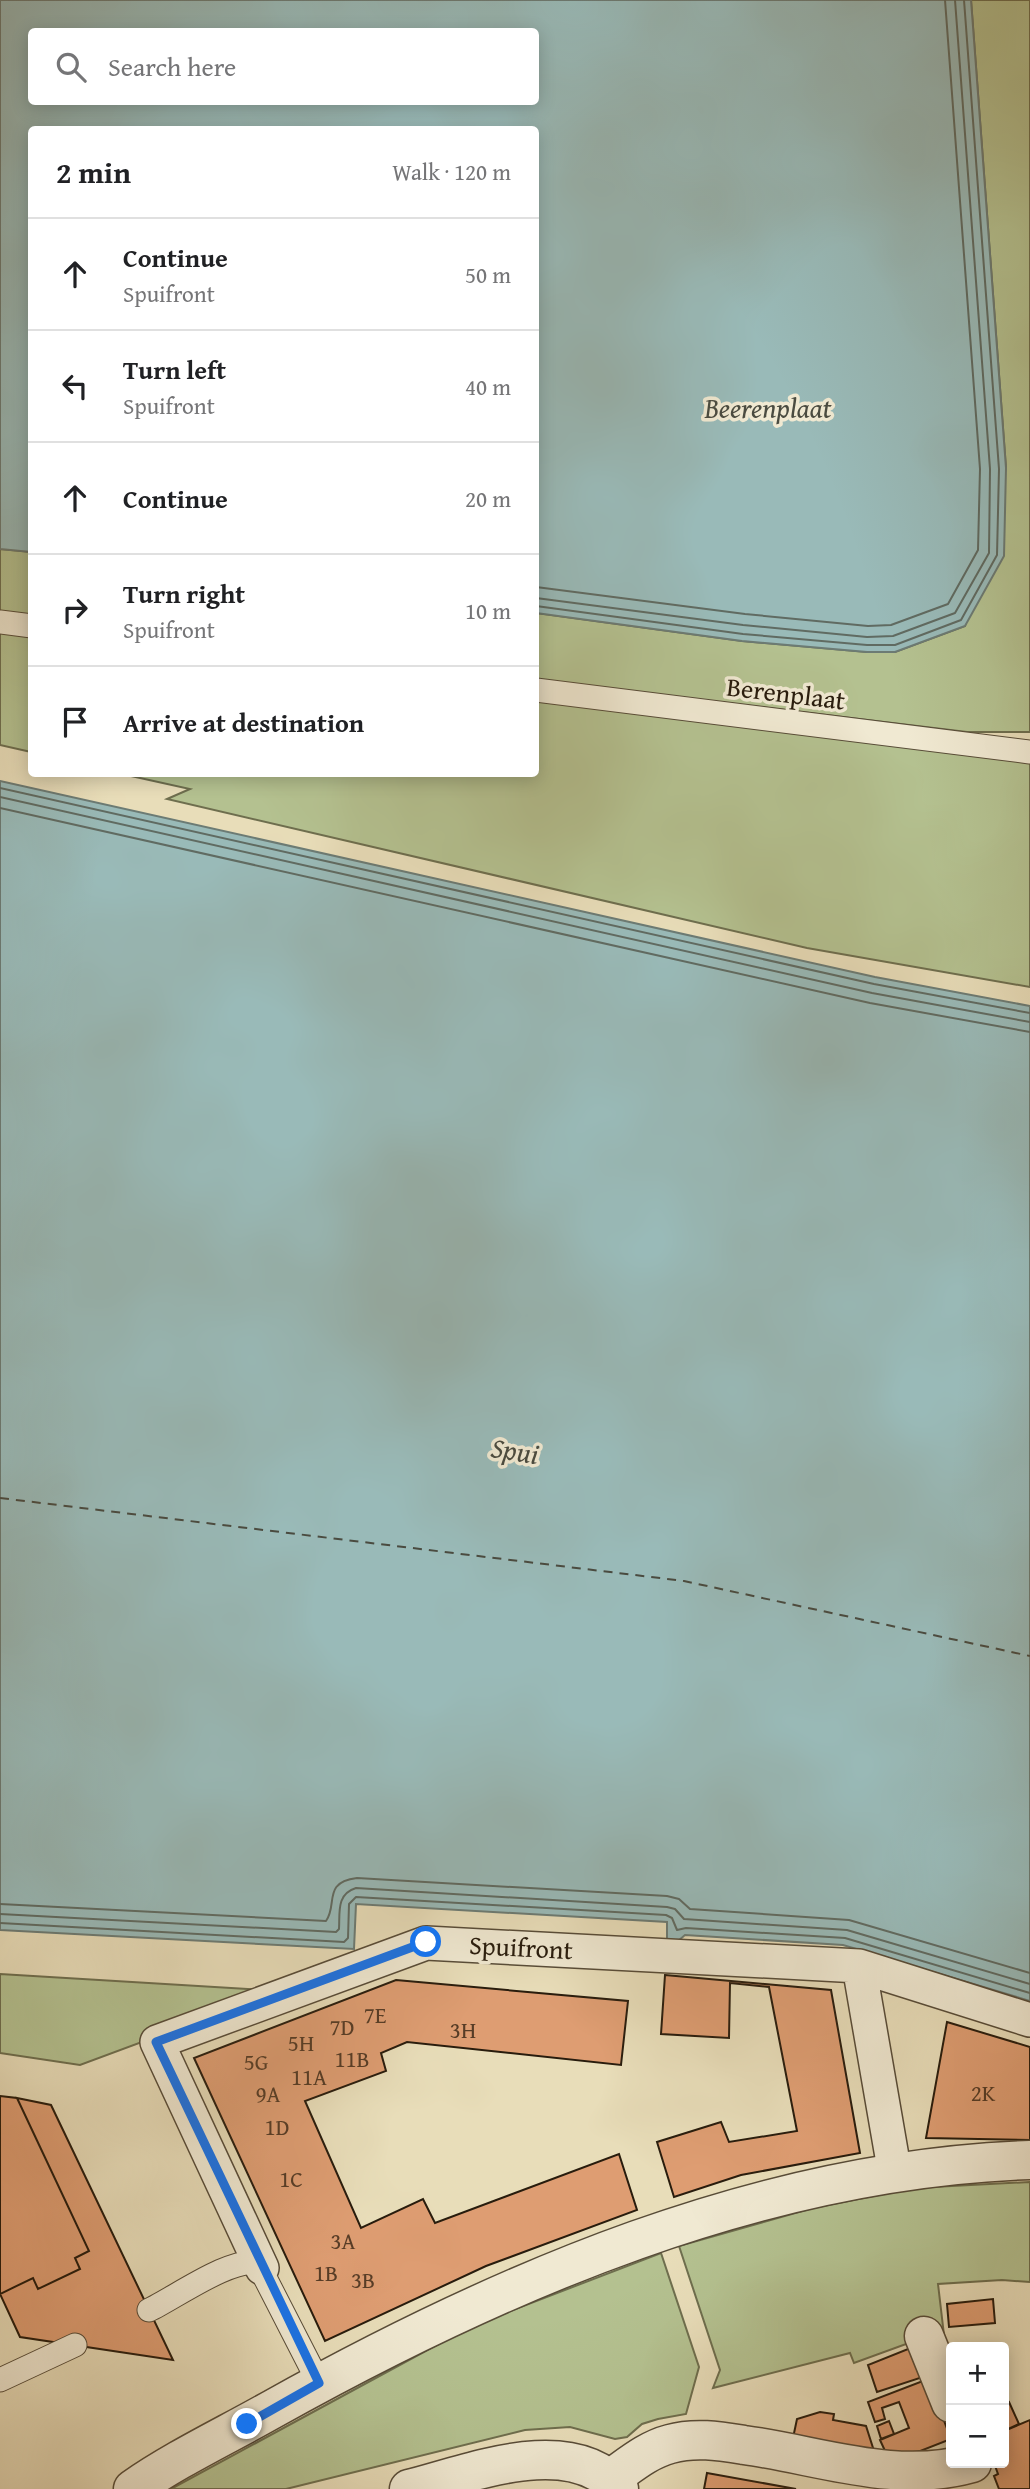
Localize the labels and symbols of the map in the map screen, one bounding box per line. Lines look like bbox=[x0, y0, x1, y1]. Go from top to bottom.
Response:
water label: Beerenplaat bbox=[704, 387, 833, 428]
street label: Berenplaat bbox=[724, 666, 848, 720]
water label: Spui bbox=[488, 1426, 542, 1474]
street label: Spuifront bbox=[468, 1925, 574, 1969]
route start bbox=[410, 1926, 441, 1957]
house number: 7E bbox=[364, 1998, 386, 2031]
house number: 7D bbox=[329, 2010, 355, 2043]
house number: 3H bbox=[450, 2013, 476, 2046]
house number: 5H bbox=[288, 2026, 314, 2059]
house number: 11B bbox=[334, 2042, 370, 2075]
house number: 5G bbox=[244, 2045, 269, 2078]
house number: 11A bbox=[291, 2060, 327, 2093]
house number: 2K bbox=[971, 2076, 996, 2109]
house number: 9A bbox=[255, 2077, 281, 2110]
house number: 1D bbox=[264, 2110, 290, 2143]
house number: 1C bbox=[279, 2162, 303, 2195]
house number: 3A bbox=[330, 2224, 356, 2257]
house number: 1B bbox=[314, 2256, 338, 2289]
house number: 3B bbox=[351, 2263, 375, 2296]
route end bbox=[231, 2408, 262, 2439]

